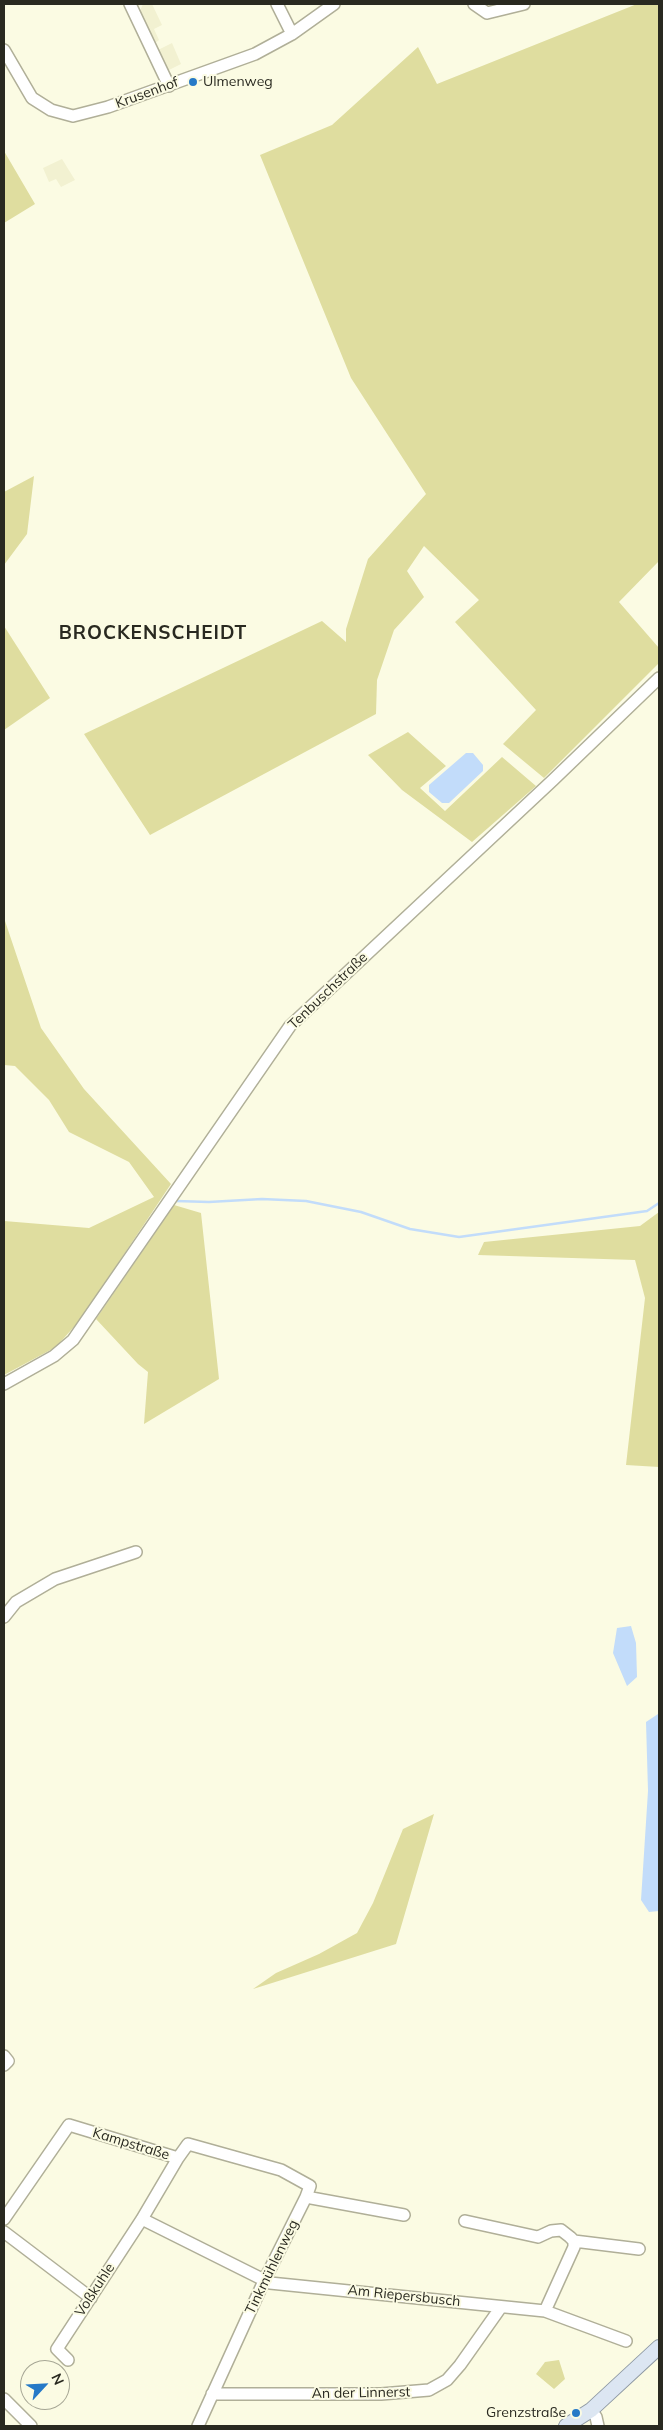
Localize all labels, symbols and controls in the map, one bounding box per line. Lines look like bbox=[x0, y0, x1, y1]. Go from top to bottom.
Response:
street label: Krusenhof bbox=[113, 74, 181, 112]
place label: Ulmenweg bbox=[203, 74, 273, 90]
marker: Ulmenweg bbox=[187, 76, 199, 88]
district label: BROCKENSCHEIDT bbox=[57, 622, 249, 644]
street label: Tenbuschstraße bbox=[285, 949, 371, 1033]
street label: Kampstraße bbox=[90, 2124, 172, 2164]
street label: Tinkmühlenweg bbox=[242, 2217, 302, 2317]
street label: Voßkuhle bbox=[72, 2260, 118, 2320]
street label: Am Riepersbusch bbox=[347, 2282, 461, 2310]
north arrow bbox=[20, 2360, 70, 2410]
text: N bbox=[47, 2370, 68, 2388]
street label: An der Linnerst bbox=[312, 2384, 410, 2402]
place label: Grenzstraße bbox=[486, 2405, 566, 2421]
marker: Grenzstraße bbox=[570, 2407, 582, 2419]

